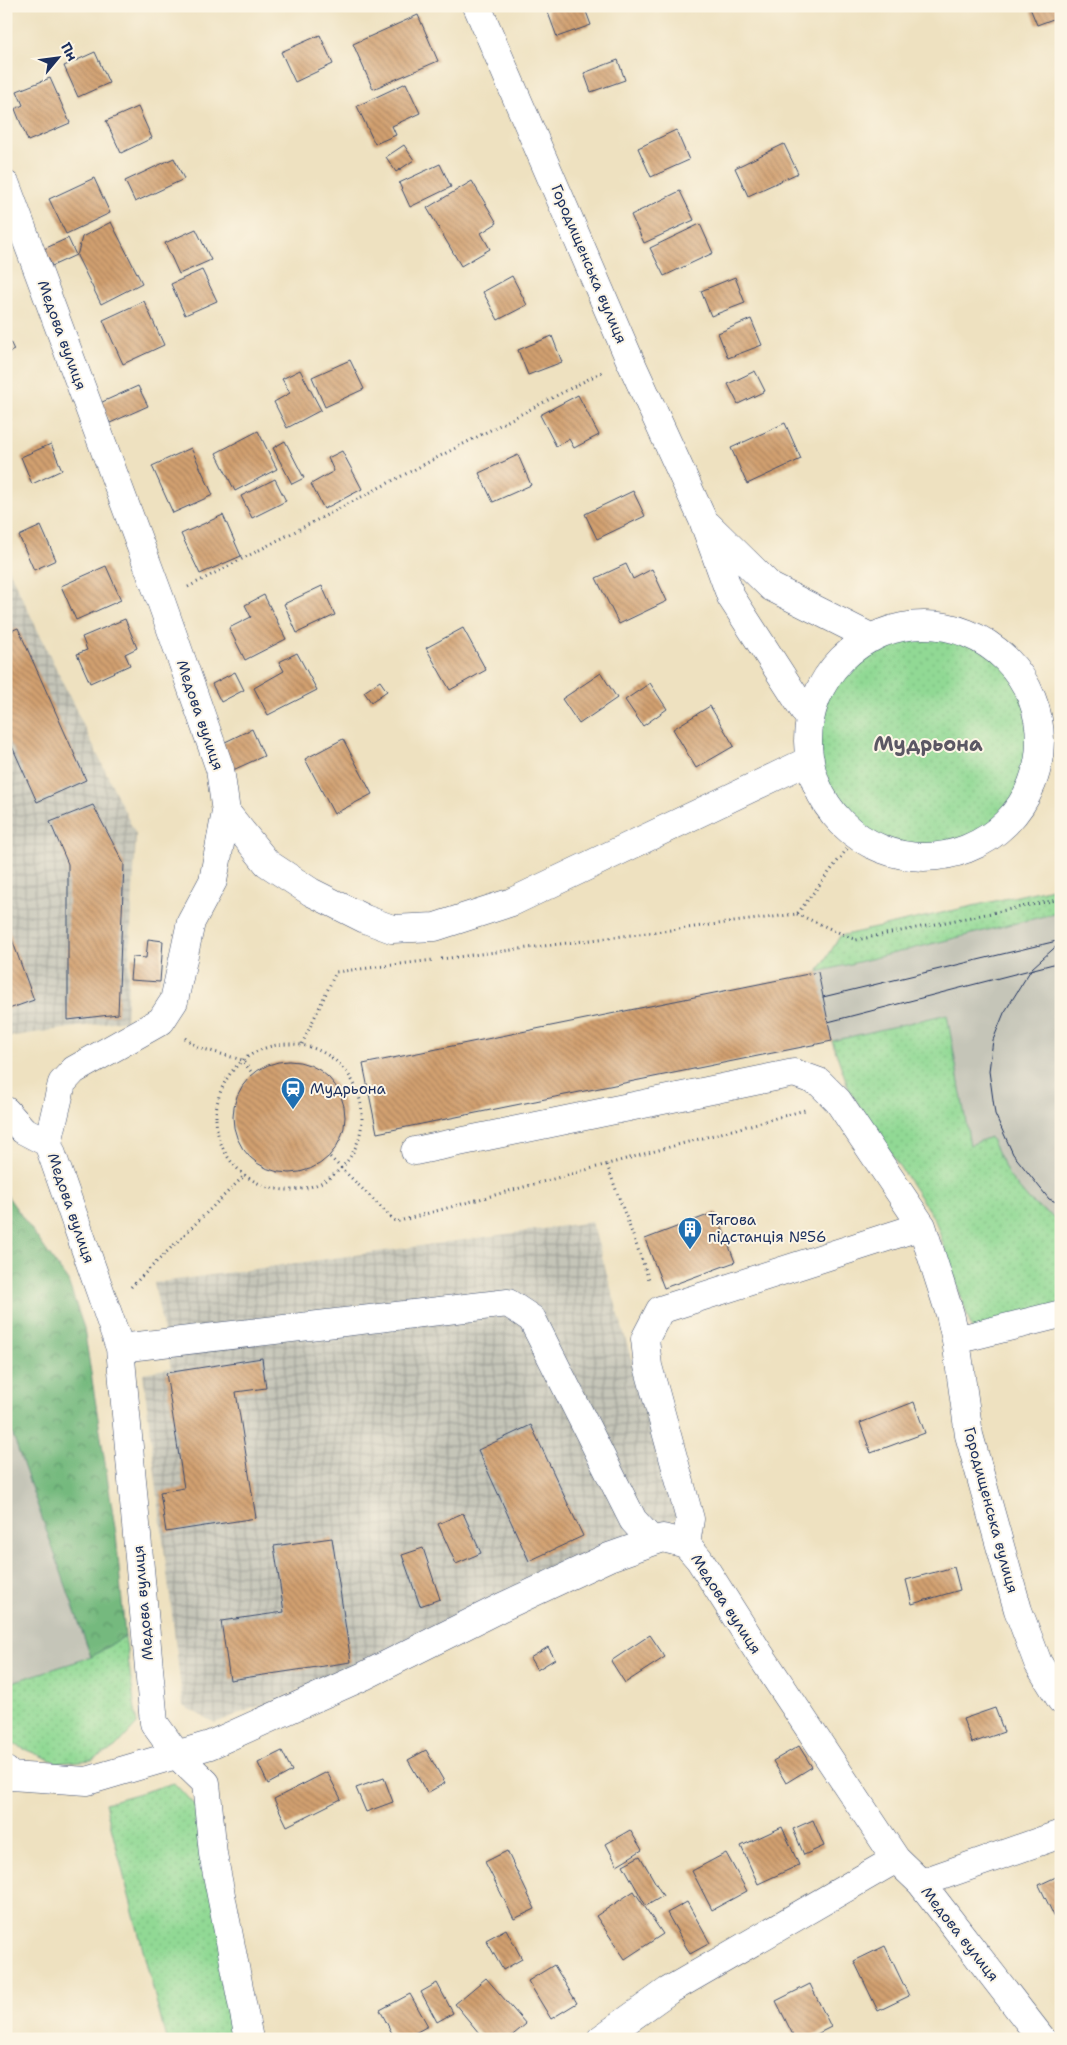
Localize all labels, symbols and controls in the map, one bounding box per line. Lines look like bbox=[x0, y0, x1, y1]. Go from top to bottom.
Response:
north arrow bbox=[32, 32, 82, 82]
text: Пн bbox=[57, 39, 82, 64]
street label: Городищенська вулиця bbox=[546, 181, 632, 347]
street label: Медова вулиця bbox=[33, 277, 91, 393]
street label: Медова вулиця bbox=[172, 657, 228, 773]
district label: Мудрьона bbox=[873, 731, 983, 757]
station icon: Мудрьона bbox=[280, 1076, 306, 1110]
place label: Мудрьона bbox=[310, 1079, 387, 1099]
street label: Медова вулиця bbox=[43, 1150, 99, 1266]
place label: Тягова підстанція №56 bbox=[708, 1210, 826, 1247]
building icon: Тягова підстанція №56 bbox=[677, 1216, 703, 1250]
street label: Городищенська вулиця bbox=[959, 1425, 1023, 1595]
street label: Медова вулиця bbox=[128, 1545, 158, 1661]
street label: Медова вулиця bbox=[686, 1550, 766, 1658]
street label: Медова вулиця bbox=[917, 1882, 1003, 1986]

